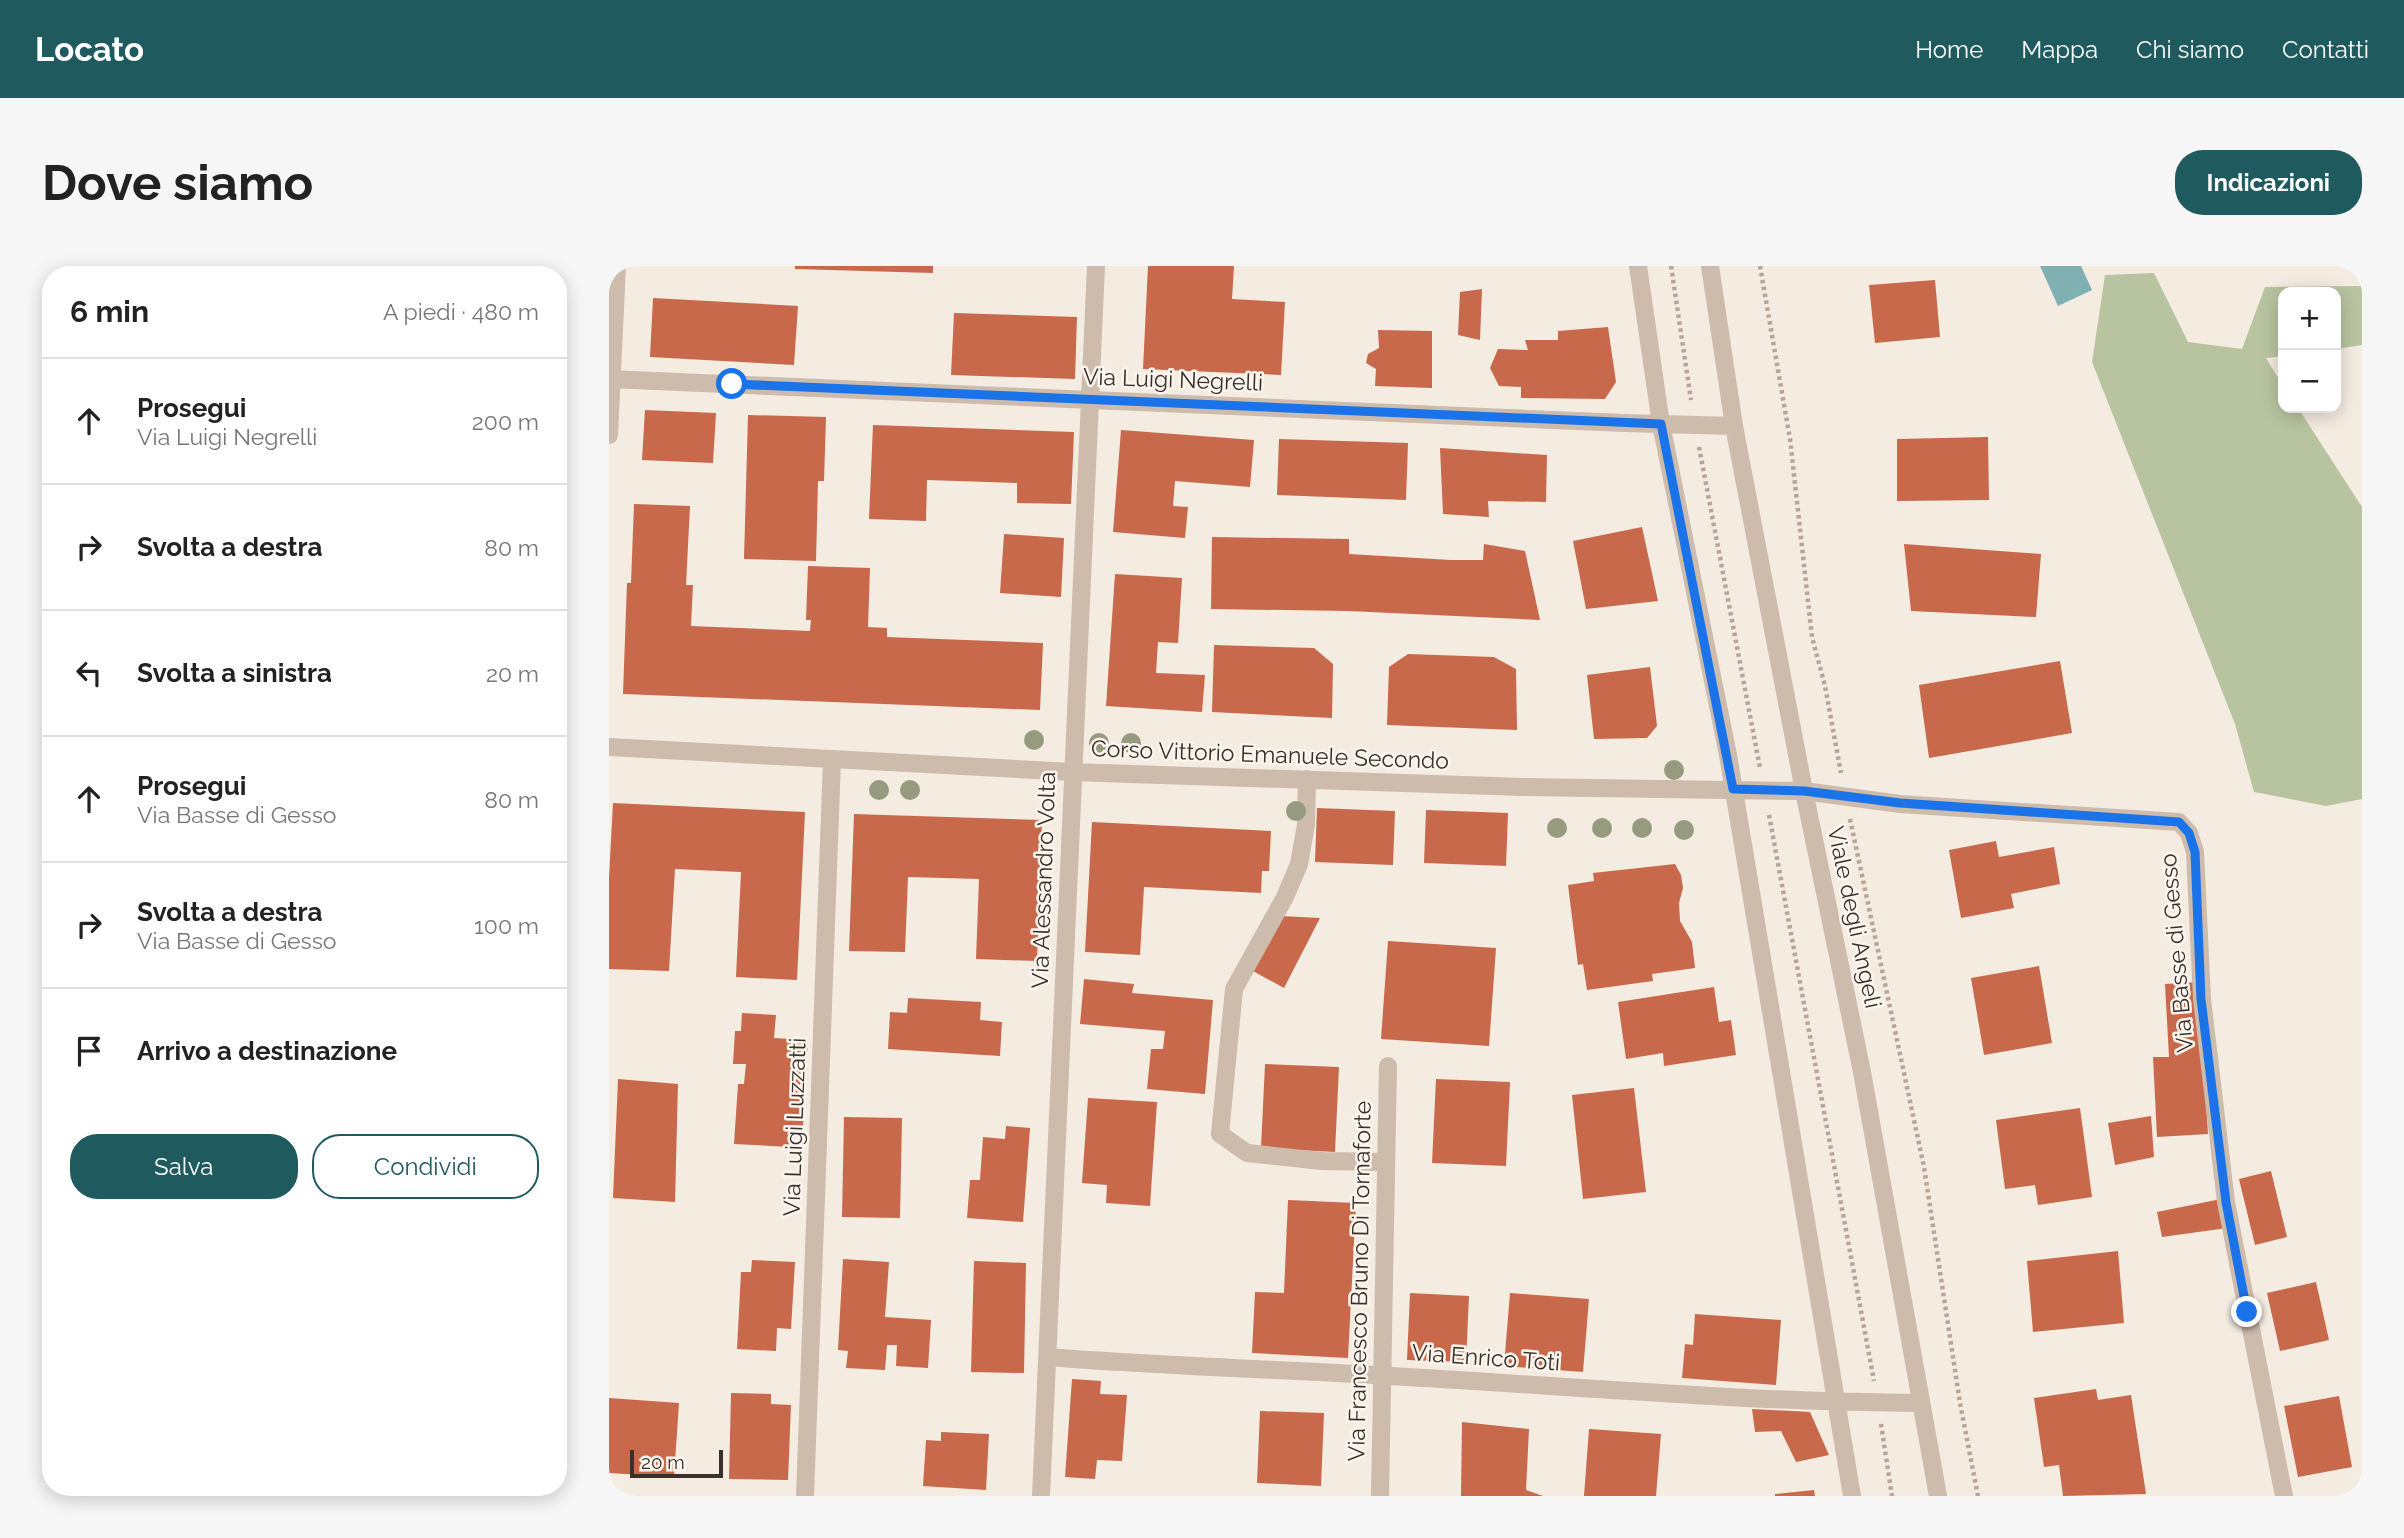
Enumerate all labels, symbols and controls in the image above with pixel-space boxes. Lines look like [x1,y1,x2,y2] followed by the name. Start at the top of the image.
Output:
[35,30,144,69] text: Locato
[1915,35,1983,64] text: Home
[2021,35,2098,64] text: Mappa
[2136,35,2244,64] text: Chi siamo
[2282,35,2369,64] text: Contatti
[2175,150,2362,215] button: Indicazioni
[42,154,313,211] text: Dove siamo
[2278,287,2341,413] map controls
[2278,287,2341,350] button: +
[70,294,149,329] text: 6 min
[383,298,539,325] text: A piedi · 480 m
[2278,350,2341,413] button: −
[1082,362,1264,396] street label: Via Luigi Negrelli
[716,368,747,399] route start
[137,393,246,423] text: Prosegui
[70,402,108,440] icon: ahead
[472,408,539,435] text: 200 m
[137,423,317,450] text: Via Luigi Negrelli
[70,528,108,566] icon: right
[137,532,323,562] text: Svolta a destra
[484,534,539,561] text: 80 m
[70,654,108,692] icon: left
[137,658,332,688] text: Svolta a sinistra
[486,660,539,687] text: 20 m
[1090,734,1450,774] street label: Corso Vittorio Emanuele Secondo
[137,771,246,801] text: Prosegui
[1026,771,1060,989] street label: Via Alessandro Volta
[70,780,108,818] icon: ahead
[484,786,539,813] text: 80 m
[137,801,337,828] text: Via Basse di Gesso
[1823,824,1887,1010] street label: Viale degli Angeli
[2154,852,2198,1054] street label: Via Basse di Gesso
[137,897,323,927] text: Svolta a destra
[70,906,108,944] icon: right
[474,912,539,939] text: 100 m
[137,927,337,954] text: Via Basse di Gesso
[70,1032,108,1070] icon: arrive
[137,1036,397,1066] text: Arrivo a destinazione
[777,1037,811,1217] street label: Via Luigi Luzzatti
[1342,1101,1376,1461] street label: Via Francesco Bruno Di Tornaforte
[70,1134,298,1199] button: Salva
[312,1134,539,1199] button: Condividi
[2231,1296,2262,1327] route end
[1411,1338,1561,1376] street label: Via Enrico Toti
[630,1447,723,1479] scale bar
[641,1451,685,1473] text: 20 m

